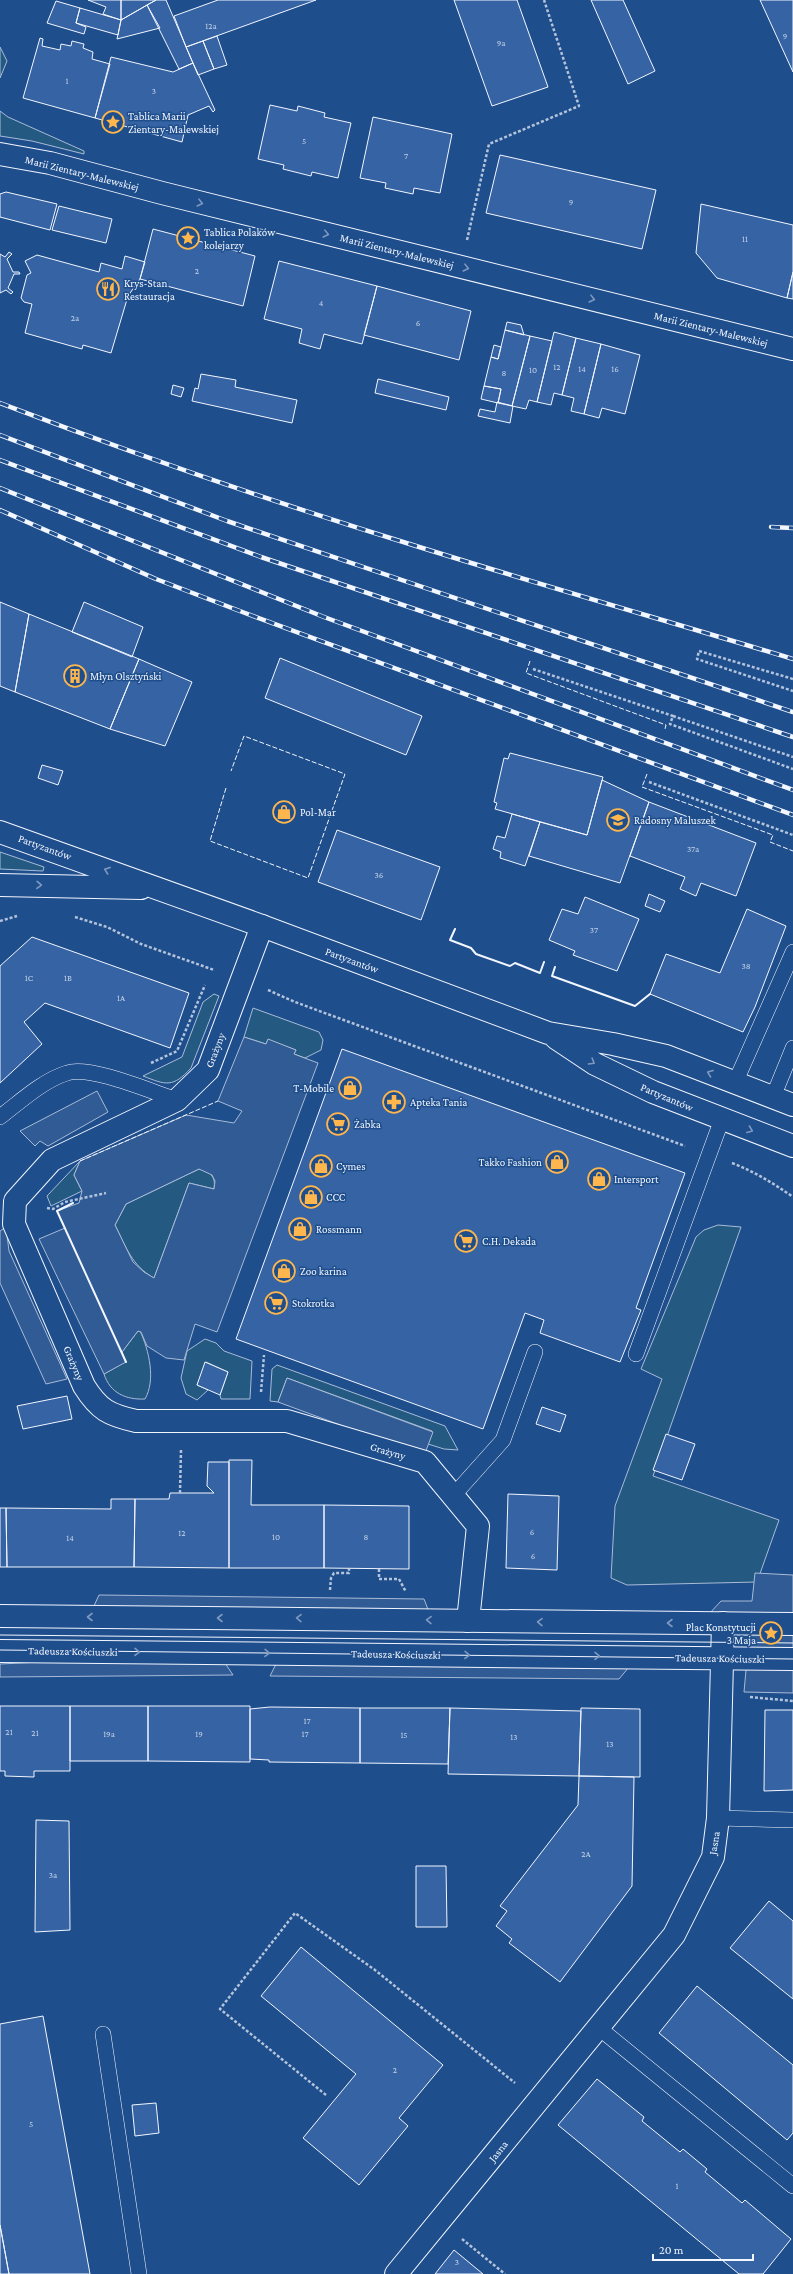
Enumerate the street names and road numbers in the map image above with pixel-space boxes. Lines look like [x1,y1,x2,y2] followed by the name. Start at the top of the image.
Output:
[24,153,140,194] street label: Marii Zientary-Malewskiej
[339,231,455,272] street label: Marii Zientary-Malewskiej
[653,309,769,350] street label: Marii Zientary-Malewskiej
[16,832,74,863] street label: Partyzantów
[323,945,381,976] street label: Partyzantów
[203,1030,228,1070] street label: Grażyny
[639,1081,696,1115] street label: Partyzantów
[60,1344,87,1383] street label: Grażyny
[369,1440,408,1463] street label: Grażyny
[28,1644,118,1658] street label: Tadeusza Kościuszki
[351,1647,441,1661] street label: Tadeusza Kościuszki
[675,1651,765,1665] street label: Tadeusza Kościuszki
[706,1830,723,1857] street label: Jasna
[485,2138,511,2165] street label: Jasna

